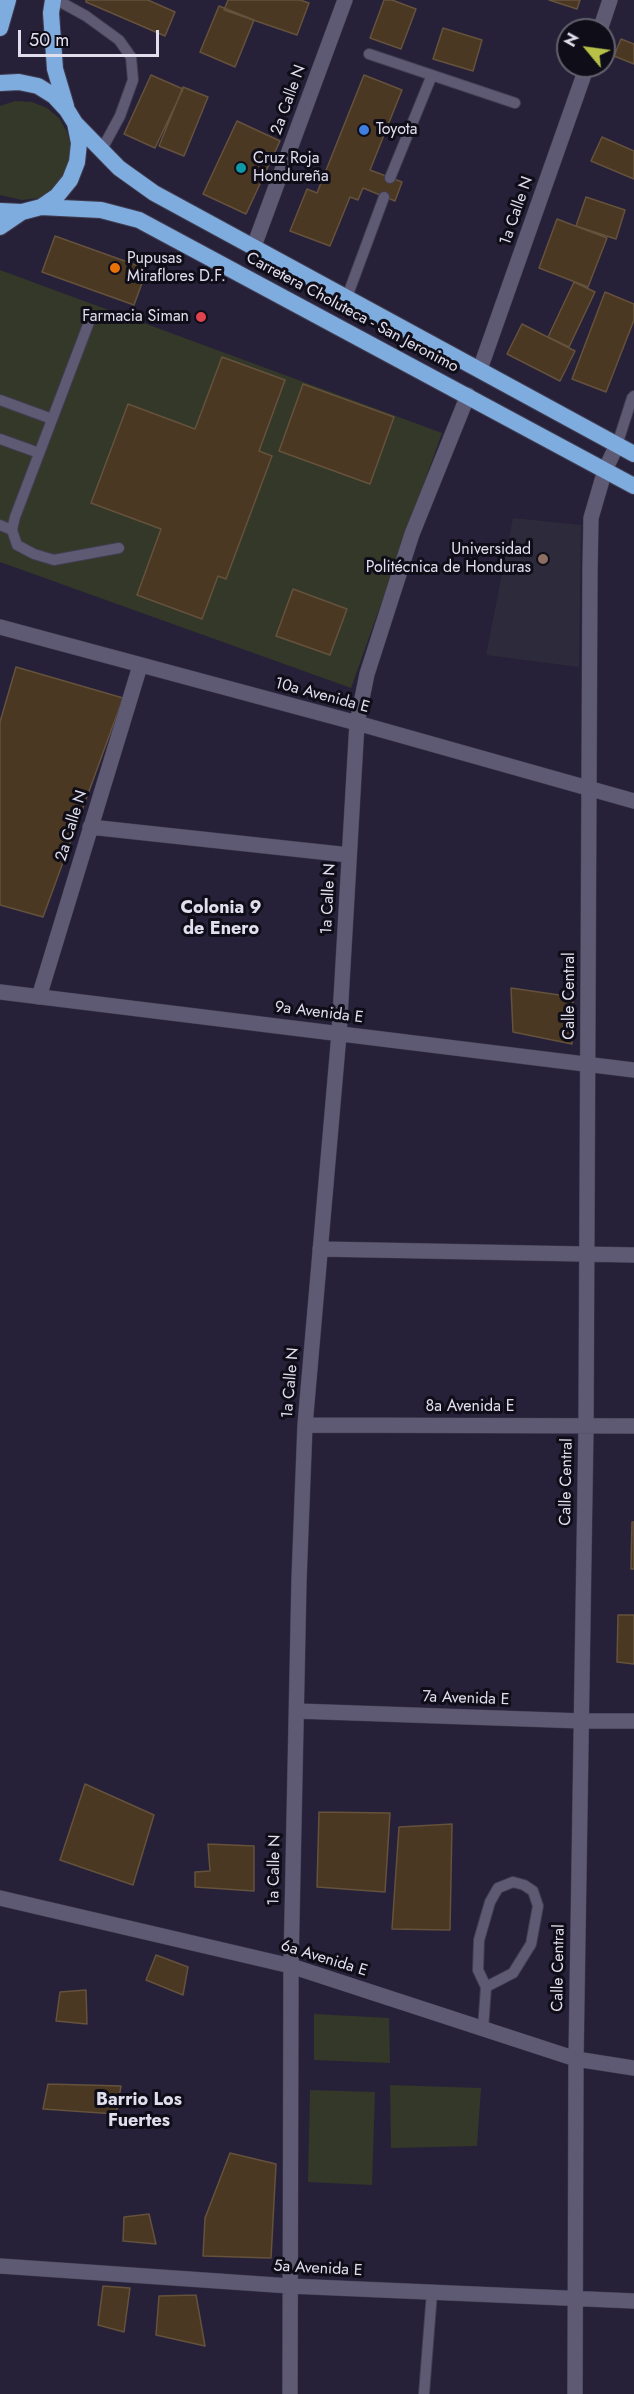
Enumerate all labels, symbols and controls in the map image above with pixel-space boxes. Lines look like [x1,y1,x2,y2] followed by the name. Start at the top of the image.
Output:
[21,18,162,56] scale bar
[556,18,616,78] north arrow
[29,27,69,53] text: 50 m
[558,29,585,51] text: N
[267,62,311,138] street label: 2a Calle N
[376,120,417,140] place label: Toyota
[357,123,371,137] marker: Toyota
[253,149,329,187] place label: Cruz Roja Hondureña
[234,161,248,175] marker: Cruz Roja Hondureña
[496,174,538,248] street label: 1a Calle N
[127,249,226,287] place label: Pupusas Miraflores D.F.
[243,249,461,377] street label: Carretera Choluteca - San Jeronimo
[108,261,122,275] marker: Pupusas Miraflores D.F.
[82,307,189,327] place label: Farmacia Siman
[194,310,208,324] marker: Farmacia Siman
[366,540,531,578] place label: Universidad Politécnica de Honduras
[536,552,550,566] marker: Universidad Politécnica de Honduras
[273,674,371,718] street label: 10a Avenida E
[52,788,92,864] street label: 2a Calle N
[318,863,340,935] street label: 1a Calle N
[180,898,262,940] district label: Colonia 9 de Enero
[560,952,580,1040] street label: Calle Central
[274,998,364,1028] street label: 9a Avenida E
[278,1347,304,1419] street label: 1a Calle N
[425,1397,515,1417] street label: 8a Avenida E
[557,1438,577,1526] street label: Calle Central
[422,1688,510,1710] street label: 7a Avenida E
[265,1834,285,1906] street label: 1a Calle N
[549,1924,569,2012] street label: Calle Central
[278,1937,370,1981] street label: 6a Avenida E
[96,2090,182,2132] district label: Barrio Los Fuertes
[273,2257,363,2281] street label: 5a Avenida E

